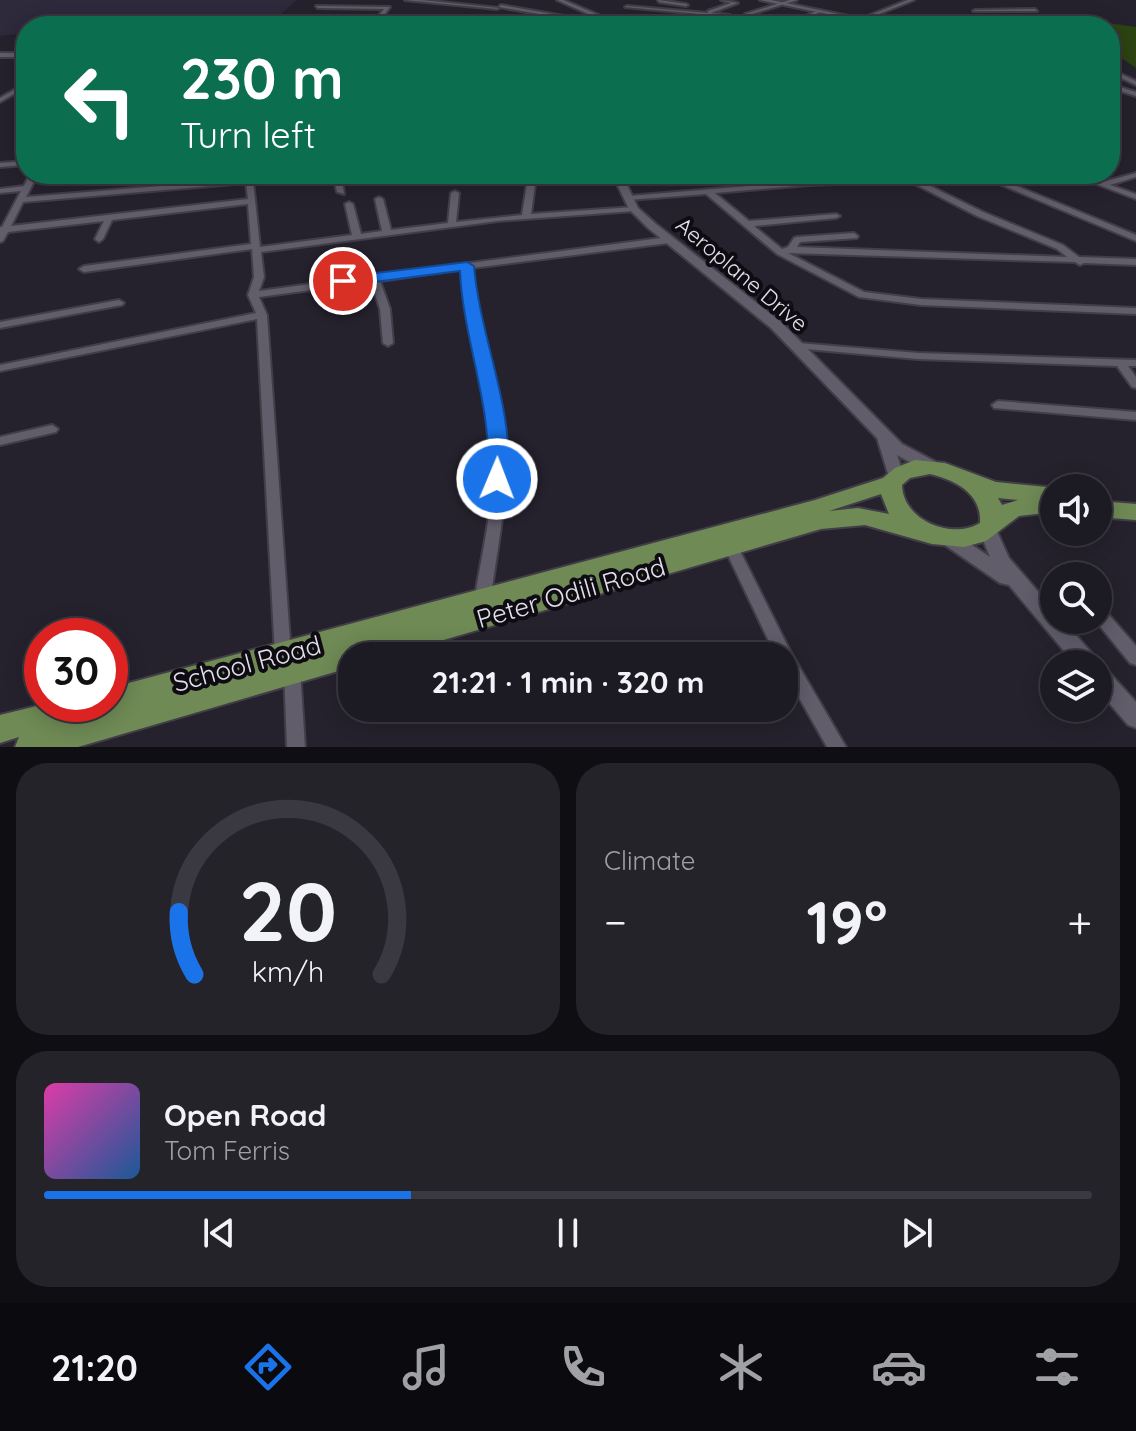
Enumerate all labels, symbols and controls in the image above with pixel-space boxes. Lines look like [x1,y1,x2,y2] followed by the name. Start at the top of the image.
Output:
[180,43,344,113] text: 230 m
[48,48,152,152] icon: left
[180,112,316,157] text: Turn left
[670,211,814,337] street label: Aeroplane Drive
[309,247,377,315] pin
[321,259,365,303] icon: arrive
[455,437,539,521] position arrow
[1040,474,1112,722] map controls
[1040,474,1112,546] button: sound
[473,550,669,635] street label: Peter Odili Road
[1040,562,1112,634] button: search
[24,618,128,722] speed limit sign: 30
[169,628,324,699] street label: School Road
[1040,650,1112,722] button: layers
[432,663,704,701] text: 21:21 · 1 min · 320 m
[604,844,695,877] text: Climate
[239,858,337,962] text: 20
[807,884,888,959] text: 19°
[604,894,627,949] text: −
[1067,894,1092,949] text: +
[252,953,324,989] text: km/h
[164,1096,326,1134] text: Open Road
[164,1134,290,1167] text: Tom Ferris
[197,1211,241,1255] icon: previous
[546,1211,590,1255] icon: pause
[895,1211,939,1255] icon: next
[240,1339,296,1395] icon: directions
[398,1339,454,1395] icon: music
[555,1339,611,1395] icon: phone
[713,1339,769,1395] icon: climate
[871,1339,927,1395] icon: car
[1029,1339,1085,1395] icon: filters
[51,1345,138,1390] text: 21:20

